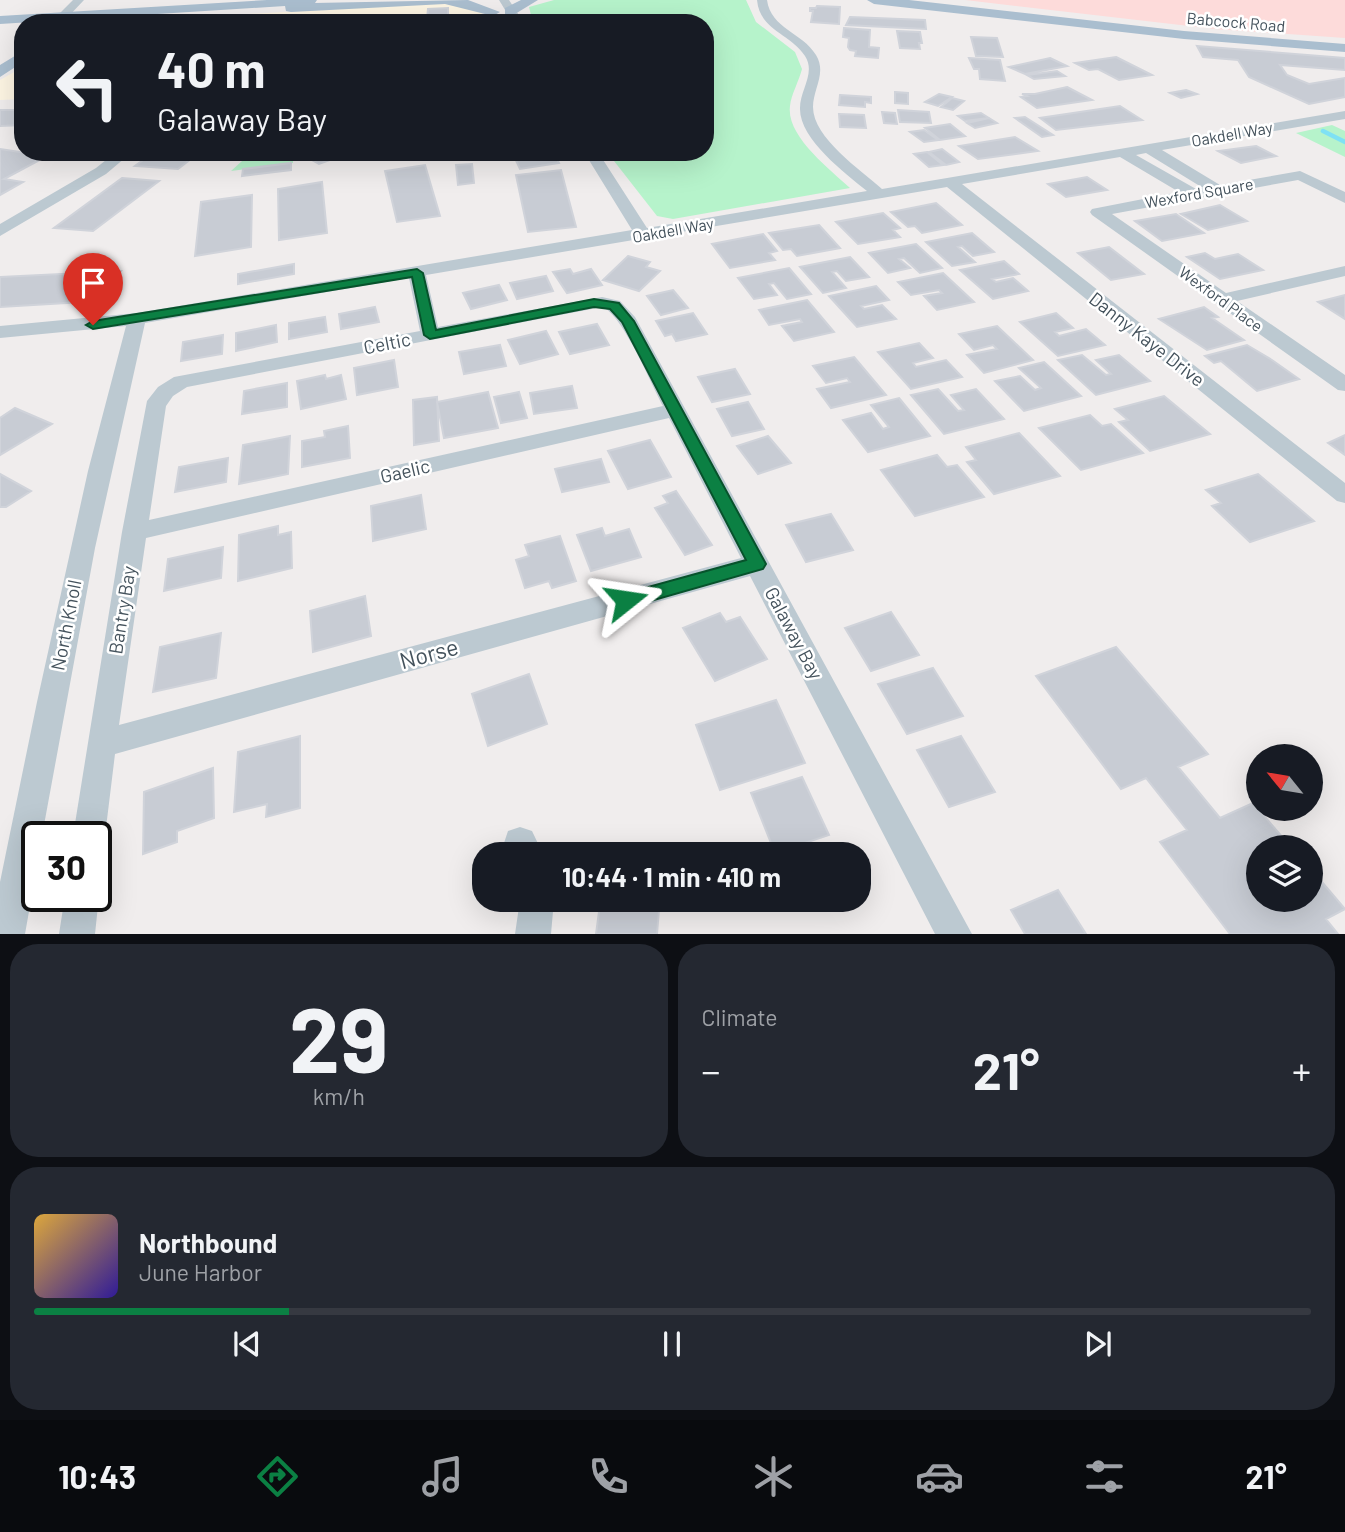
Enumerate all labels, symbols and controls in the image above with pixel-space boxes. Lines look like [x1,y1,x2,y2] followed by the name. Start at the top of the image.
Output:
[1186,8,1286,35] street label: Babcock Road
[157,39,265,98] text: 40 m
[42,42,133,133] icon: left
[157,99,327,137] text: Galaway Bay
[1190,117,1275,150] street label: Oakdell Way
[1143,174,1255,211] street label: Wexford Square
[631,213,716,246] street label: Oakdell Way
[63,253,123,325] pin
[1176,262,1267,335] street label: Wexford Place
[74,264,112,302] icon: arrive
[1085,286,1210,391] street label: Danny Kaye Drive
[361,327,412,358] street label: Celtic
[378,454,432,487] street label: Gaelic
[589,563,663,637] position arrow
[103,564,140,656] street label: Bantry Bay
[45,577,86,672] street label: North Knoll
[761,583,828,683] street label: Galaway Bay
[396,632,461,674] street label: Norse
[1246,744,1323,821] north arrow
[1246,744,1323,912] map controls
[21,821,112,912] speed limit sign: 30
[1246,835,1323,912] button: layers
[562,861,781,892] text: 10:44 · 1 min · 410 m
[289,982,388,1091] text: 29
[702,1003,778,1031] text: Climate
[973,1038,1040,1100] text: 21°
[702,1047,721,1093] text: −
[1292,1047,1311,1093] text: +
[313,1082,365,1110] text: km/h
[139,1227,277,1258] text: Northbound
[139,1258,262,1286] text: June Harbor
[228,1325,266,1363] icon: previous
[653,1325,691,1363] icon: pause
[1079,1325,1117,1363] icon: next
[253,1452,302,1501] icon: directions
[418,1452,467,1501] icon: music
[584,1452,633,1501] icon: phone
[749,1452,798,1501] icon: climate
[915,1452,964,1501] icon: car
[1080,1452,1129,1501] icon: filters
[58,1457,136,1495] text: 10:43
[1246,1457,1287,1495] text: 21°

